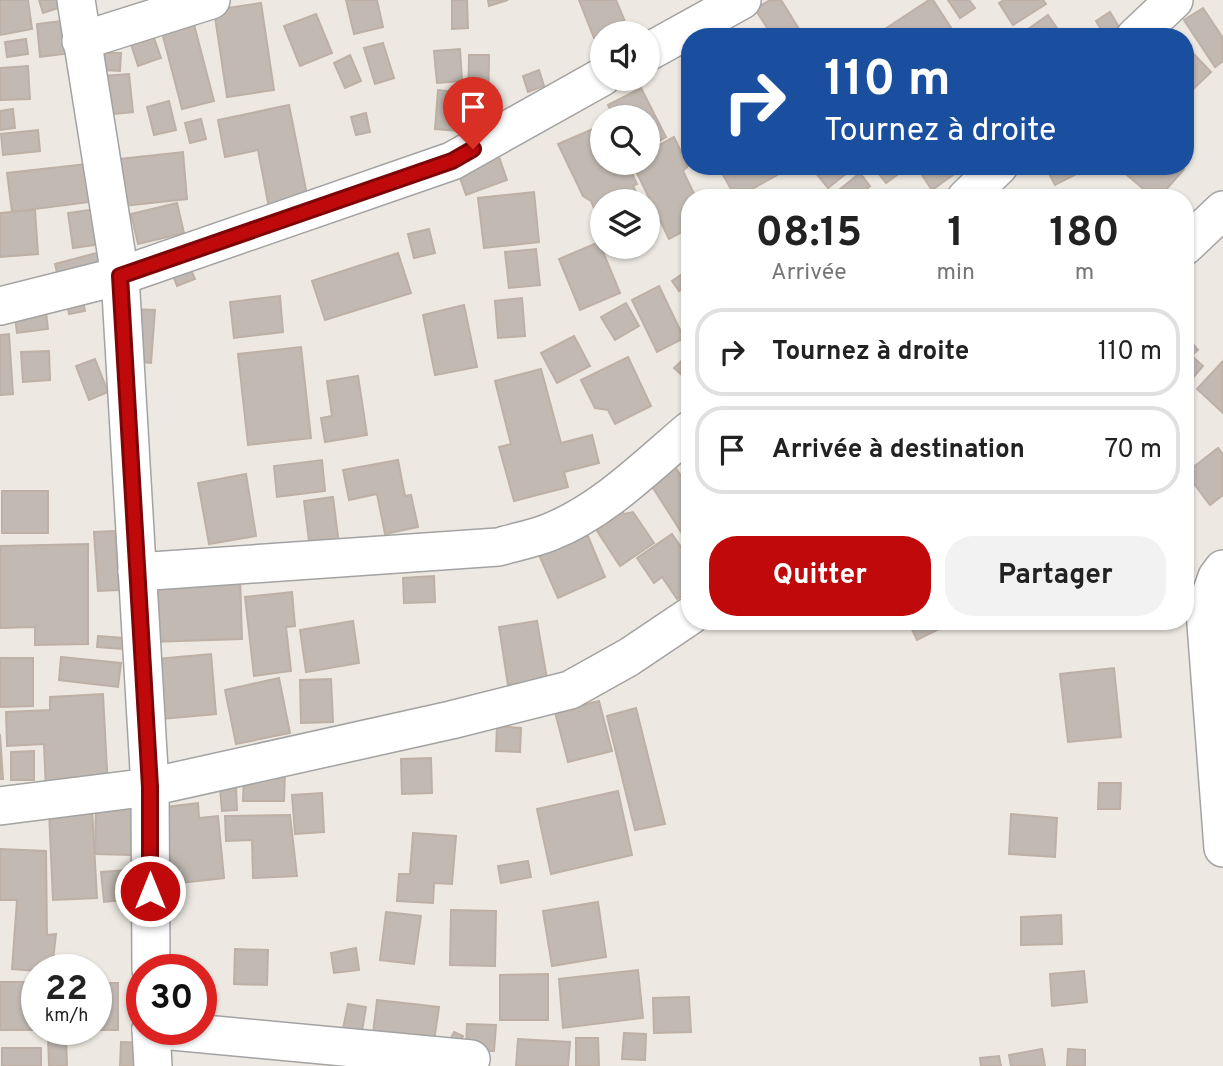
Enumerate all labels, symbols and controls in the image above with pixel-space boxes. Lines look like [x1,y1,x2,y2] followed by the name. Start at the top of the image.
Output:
[590,21,660,259] map controls
[590,21,660,91] button: sound
[824,51,951,113] text: 110 m
[709,56,800,147] icon: right
[443,77,503,149] pin
[454,88,492,126] icon: arrive
[590,105,660,175] button: search
[824,112,1056,152] text: Tournez à droite
[590,189,660,259] button: layers
[755,208,862,261] text: 08:15
[947,208,964,261] text: 1
[1049,208,1120,261] text: 180
[771,259,847,288] text: Arrivée
[937,259,975,288] text: min
[1075,259,1094,288] text: m
[713,333,751,371] icon: right
[772,336,969,369] text: Tournez à droite
[1098,336,1162,369] text: 110 m
[713,431,751,469] icon: arrive
[772,434,1025,467] text: Arrivée à destination
[1104,434,1162,467] text: 70 m
[709,536,931,616] button: Quitter
[945,536,1166,616] button: Partager
[113,854,187,928] position arrow
[126,954,217,1045] speed limit sign: 30
[45,968,88,1012] text: 22
[45,1005,88,1028] text: km/h

